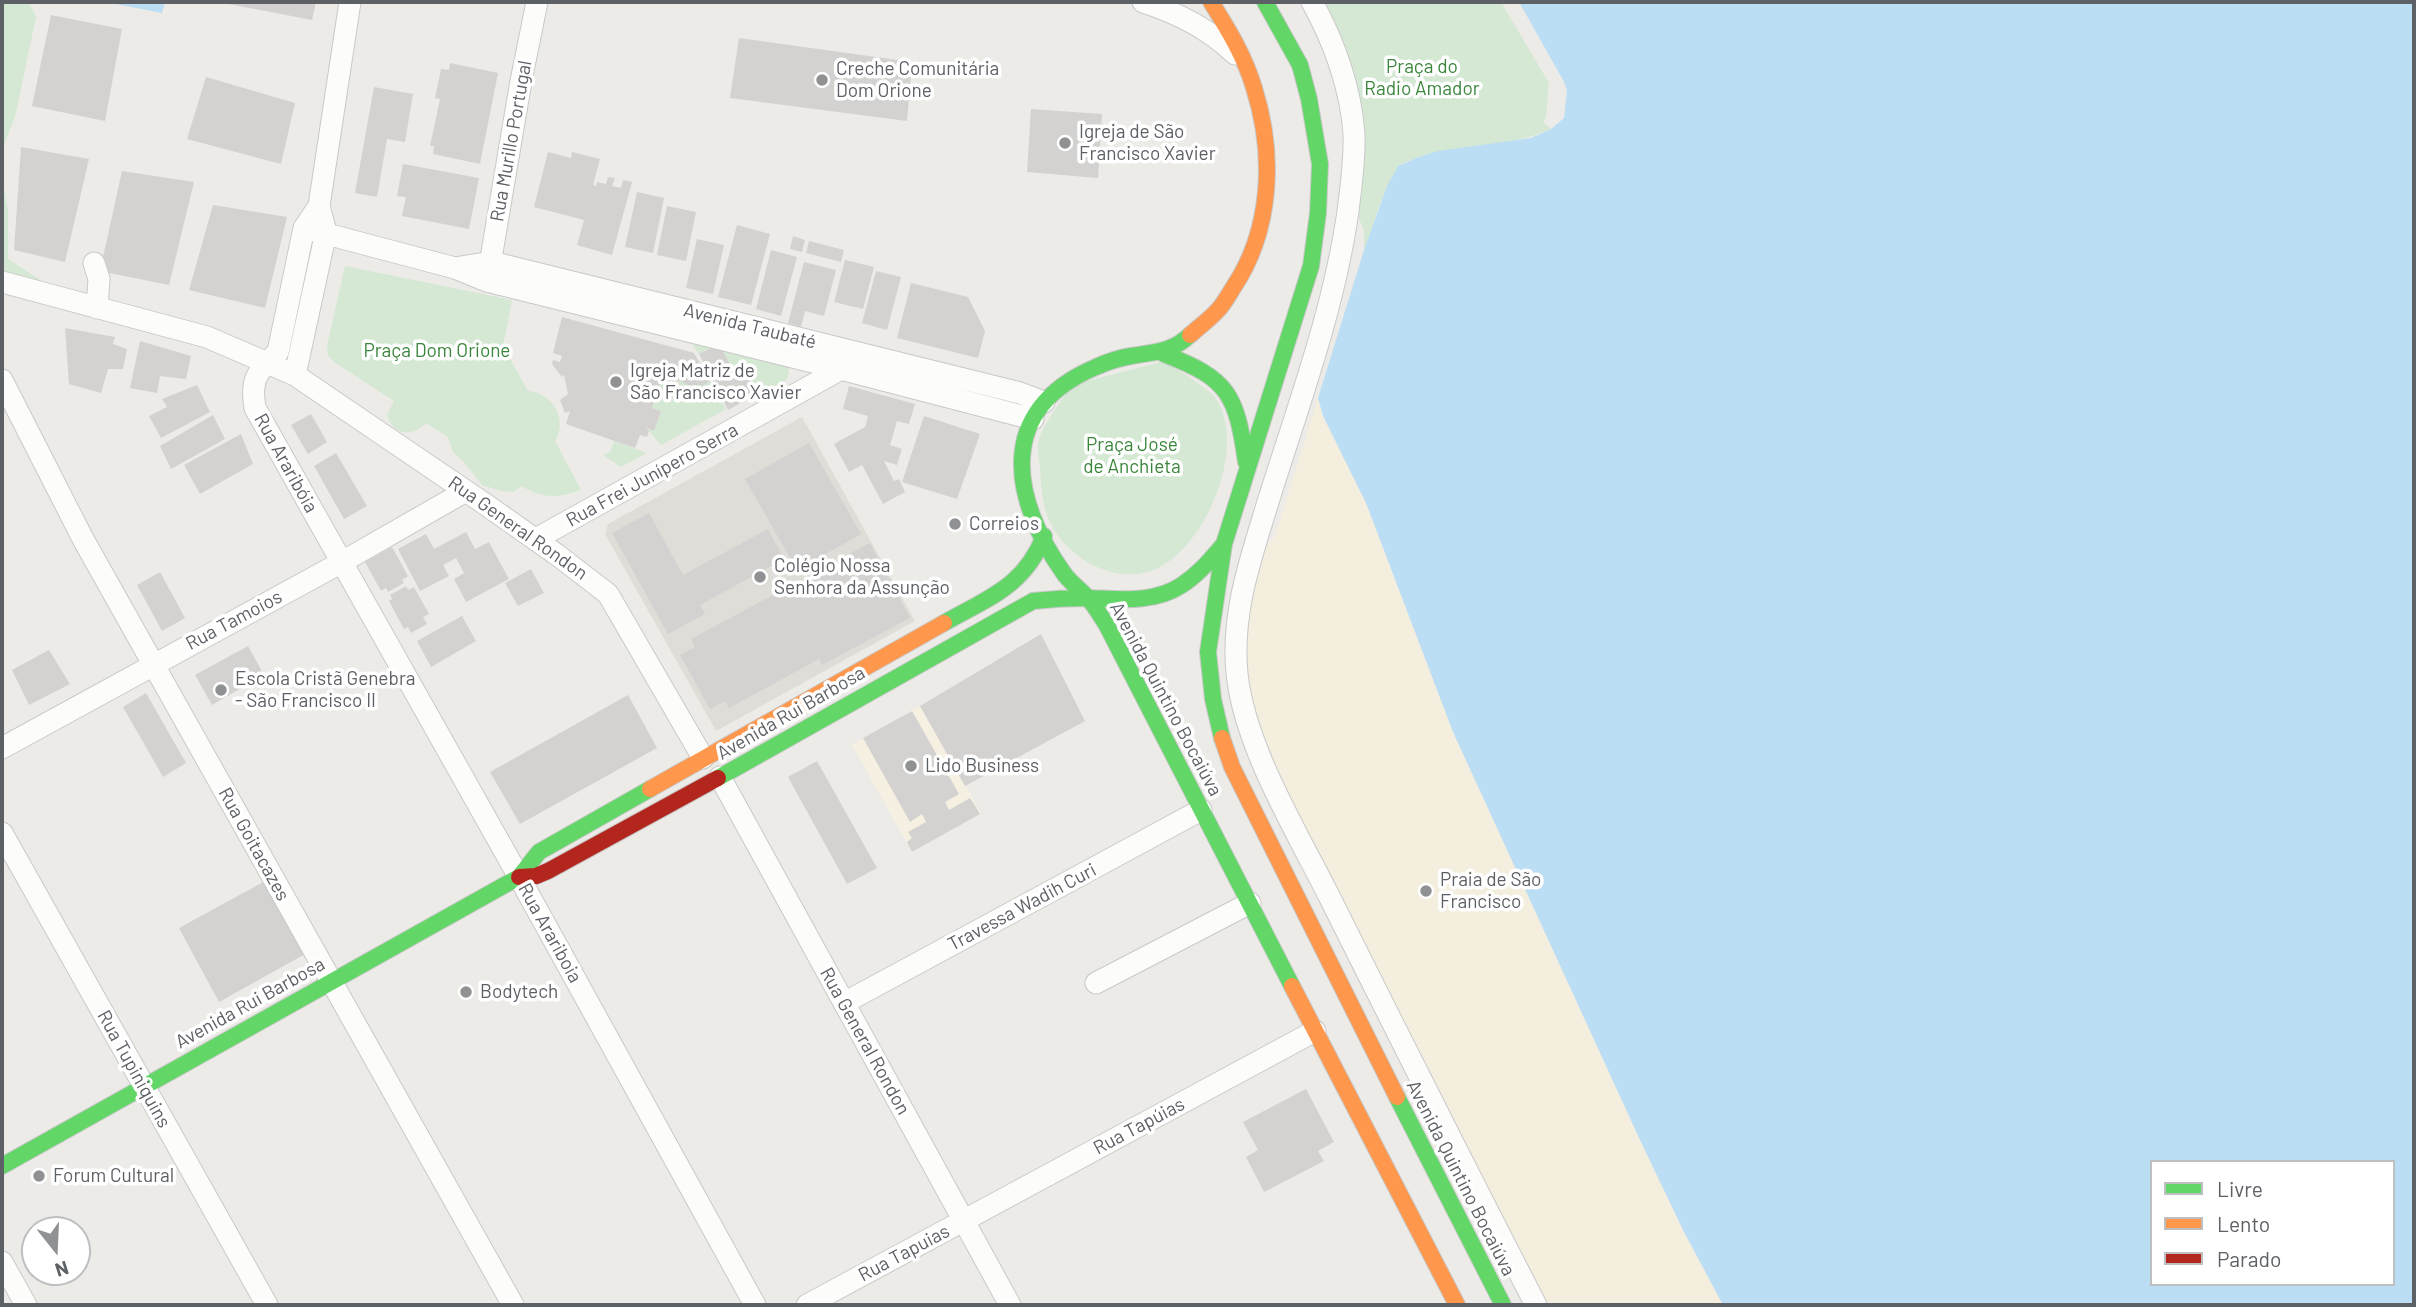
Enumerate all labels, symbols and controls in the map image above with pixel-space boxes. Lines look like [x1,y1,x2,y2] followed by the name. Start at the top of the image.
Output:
[1364,56,1480,100] park label: Praça do Radio Amador
[486,58,536,224] street label: Rua Murillo Portugal
[836,58,999,102] place label: Creche Comunitária Dom Orione
[814,72,830,88] marker: Creche Comunitária Dom Orione
[1079,121,1216,165] place label: Igreja de São Francisco Xavier
[1057,135,1073,151] marker: Igreja de São Francisco Xavier
[681,298,819,354] street label: Avenida Taubaté
[363,340,511,362] park label: Praça Dom Orione
[630,360,801,404] place label: Igreja Matriz de São Francisco Xavier
[608,374,624,390] marker: Igreja Matriz de São Francisco Xavier
[249,409,323,517] street label: Rua Araribóia
[562,418,742,532] street label: Rua Frei Junípero Serra
[1083,434,1181,478] park label: Praça José de Anchieta
[444,471,592,585] street label: Rua General Rondon
[969,513,1039,535] place label: Correios
[947,516,963,532] marker: Correios
[774,555,950,599] place label: Colégio Nossa Senhora da Assunção
[752,569,768,585] marker: Colégio Nossa Senhora da Assunção
[182,585,286,655] street label: Rua Tamoios
[1105,598,1227,800] street label: Avenida Quintino Bocaiúva
[713,661,869,765] street label: Avenida Rui Barbosa
[235,668,415,712] place label: Escola Cristã Genebra - São Francisco II
[213,682,229,698] marker: Escola Cristã Genebra - São Francisco II
[925,755,1039,777] place label: Lido Business
[903,758,919,774] marker: Lido Business
[214,783,294,905] street label: Rua Goitacazes
[944,858,1100,956] street label: Travessa Wadih Curi
[1440,869,1541,913] place label: Praia de São Francisco
[513,879,587,987] street label: Rua Arariboia
[1418,883,1434,899] marker: Praia de São Francisco
[171,953,329,1053] street label: Avenida Rui Barbosa
[815,963,915,1119] street label: Rua General Rondon
[480,981,558,1003] place label: Bodytech
[458,984,474,1000] marker: Bodytech
[92,1006,176,1132] street label: Rua Tupiniquins
[1402,1076,1520,1280] street label: Avenida Quintino Bocaiúva
[1090,1092,1188,1160] street label: Rua Tapúias
[2150,1160,2395,1286] legend
[53,1165,174,1187] place label: Forum Cultural
[31,1168,47,1184] marker: Forum Cultural
[2217,1176,2263,1201] text: Livre
[2217,1211,2270,1236] text: Lento
[21,1216,91,1286] north arrow
[855,1219,953,1287] street label: Rua Tapuias
[2217,1246,2281,1271] text: Parado
[52,1257,72,1282] text: N

